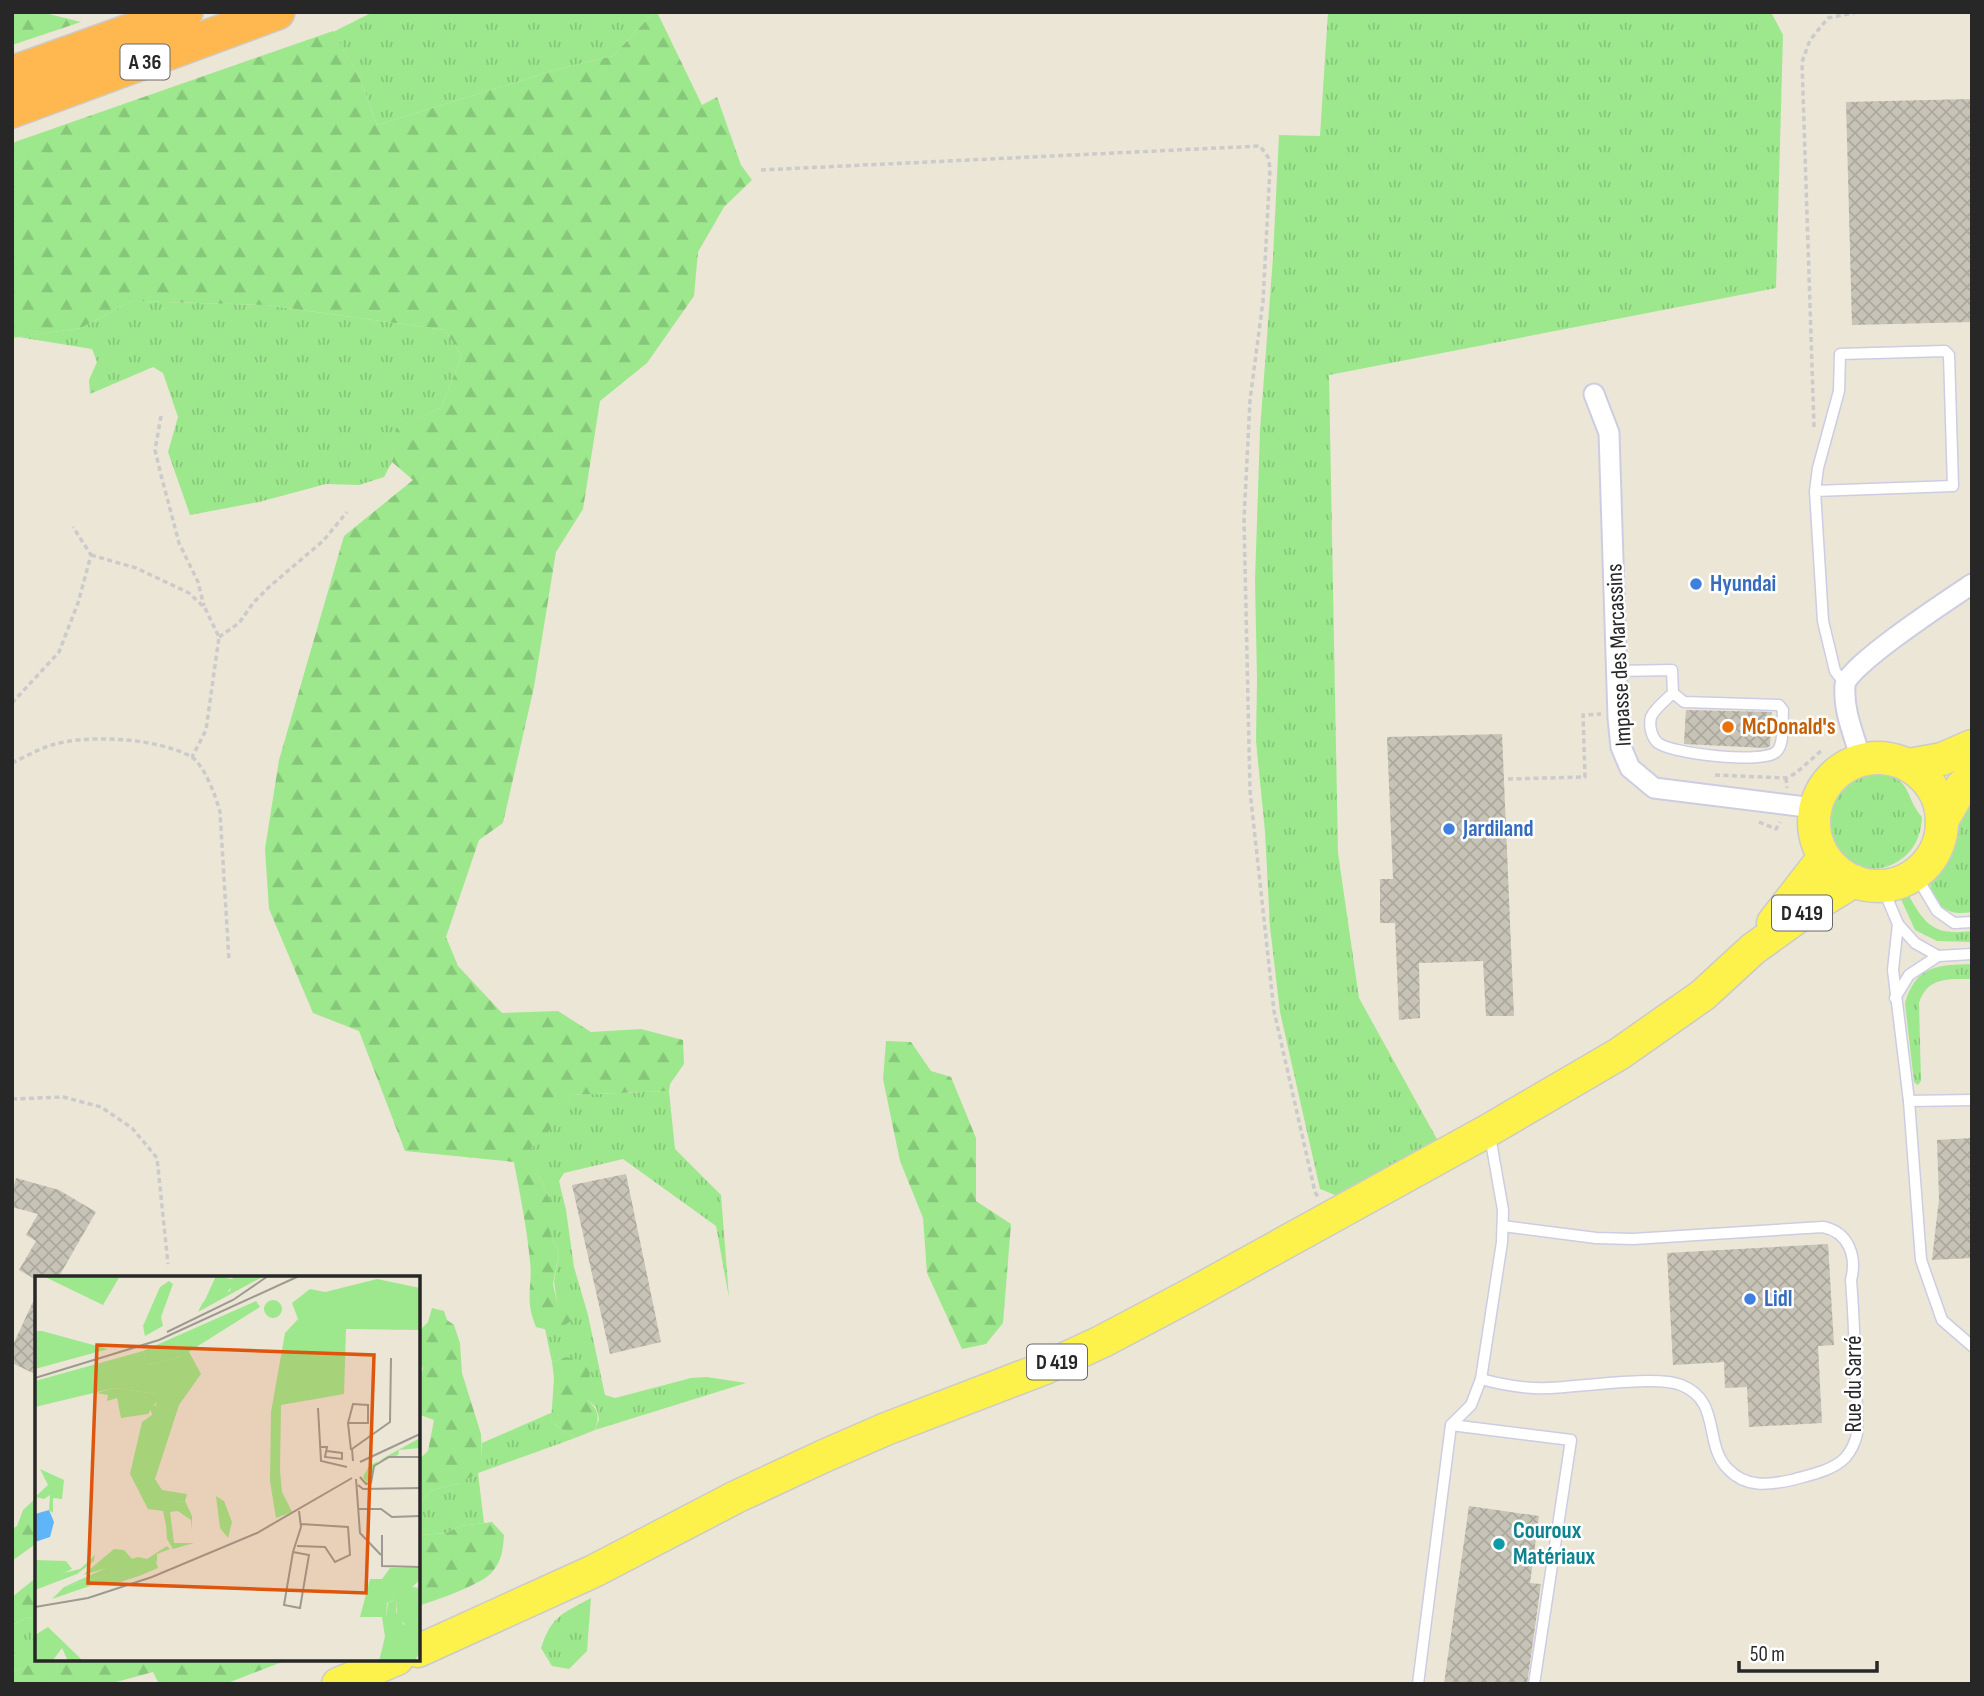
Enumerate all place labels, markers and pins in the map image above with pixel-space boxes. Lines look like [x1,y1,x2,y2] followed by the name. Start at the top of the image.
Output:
[1710,570,1776,598] place label: Hyundai
[1688,576,1704,592] marker: Hyundai
[1742,713,1836,741] place label: McDonald's
[1720,719,1736,735] marker: McDonald's
[1462,815,1533,843] place label: Jardiland
[1441,821,1457,837] marker: Jardiland
[1764,1285,1792,1313] place label: Lidl
[1742,1291,1758,1307] marker: Lidl
[1513,1517,1595,1571] place label: Couroux Matériaux
[1491,1536,1507,1552] marker: Couroux Matériaux

